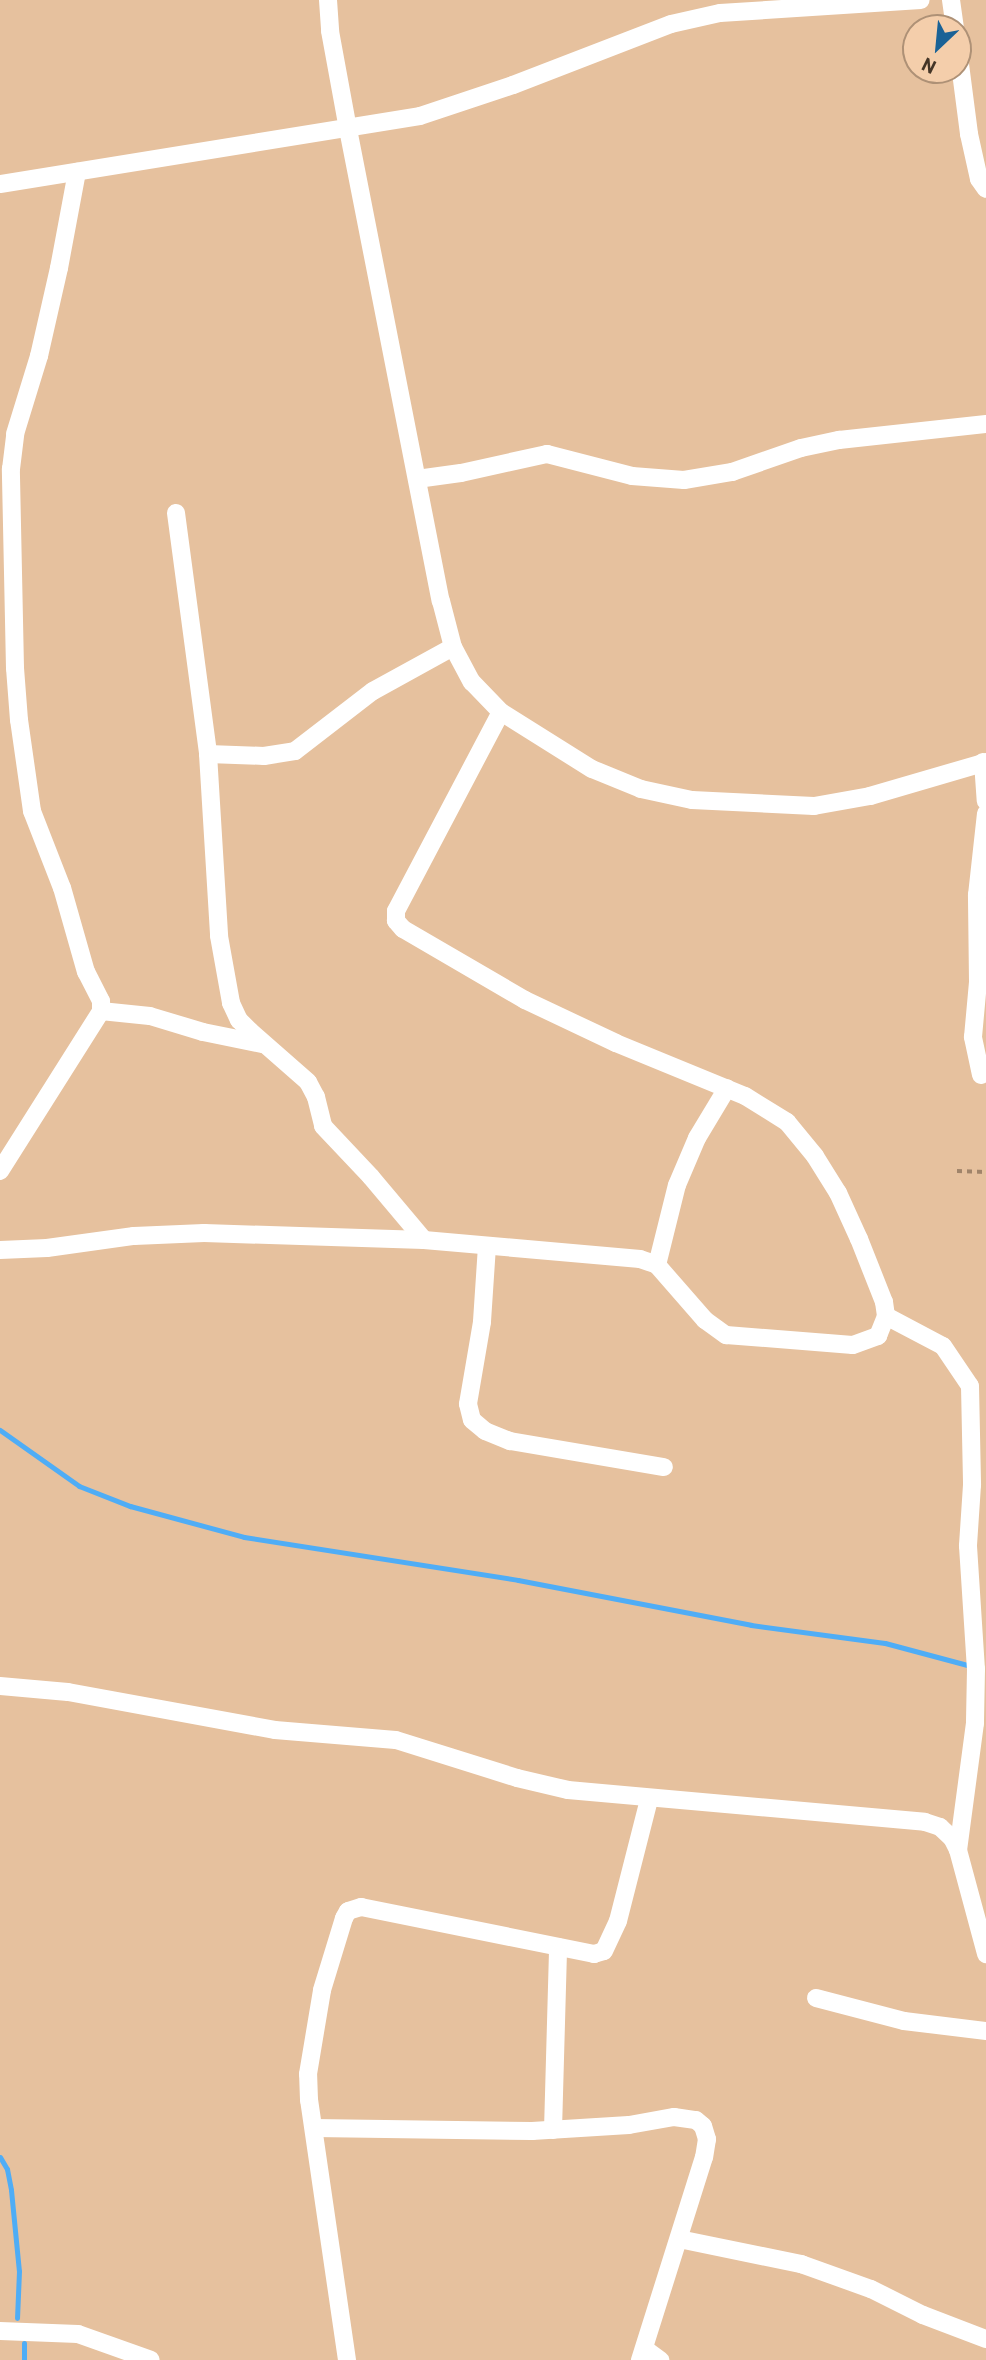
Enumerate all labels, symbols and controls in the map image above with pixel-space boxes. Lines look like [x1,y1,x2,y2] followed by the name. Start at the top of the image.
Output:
[902,14,972,84] north arrow
[918,53,939,80] text: N

